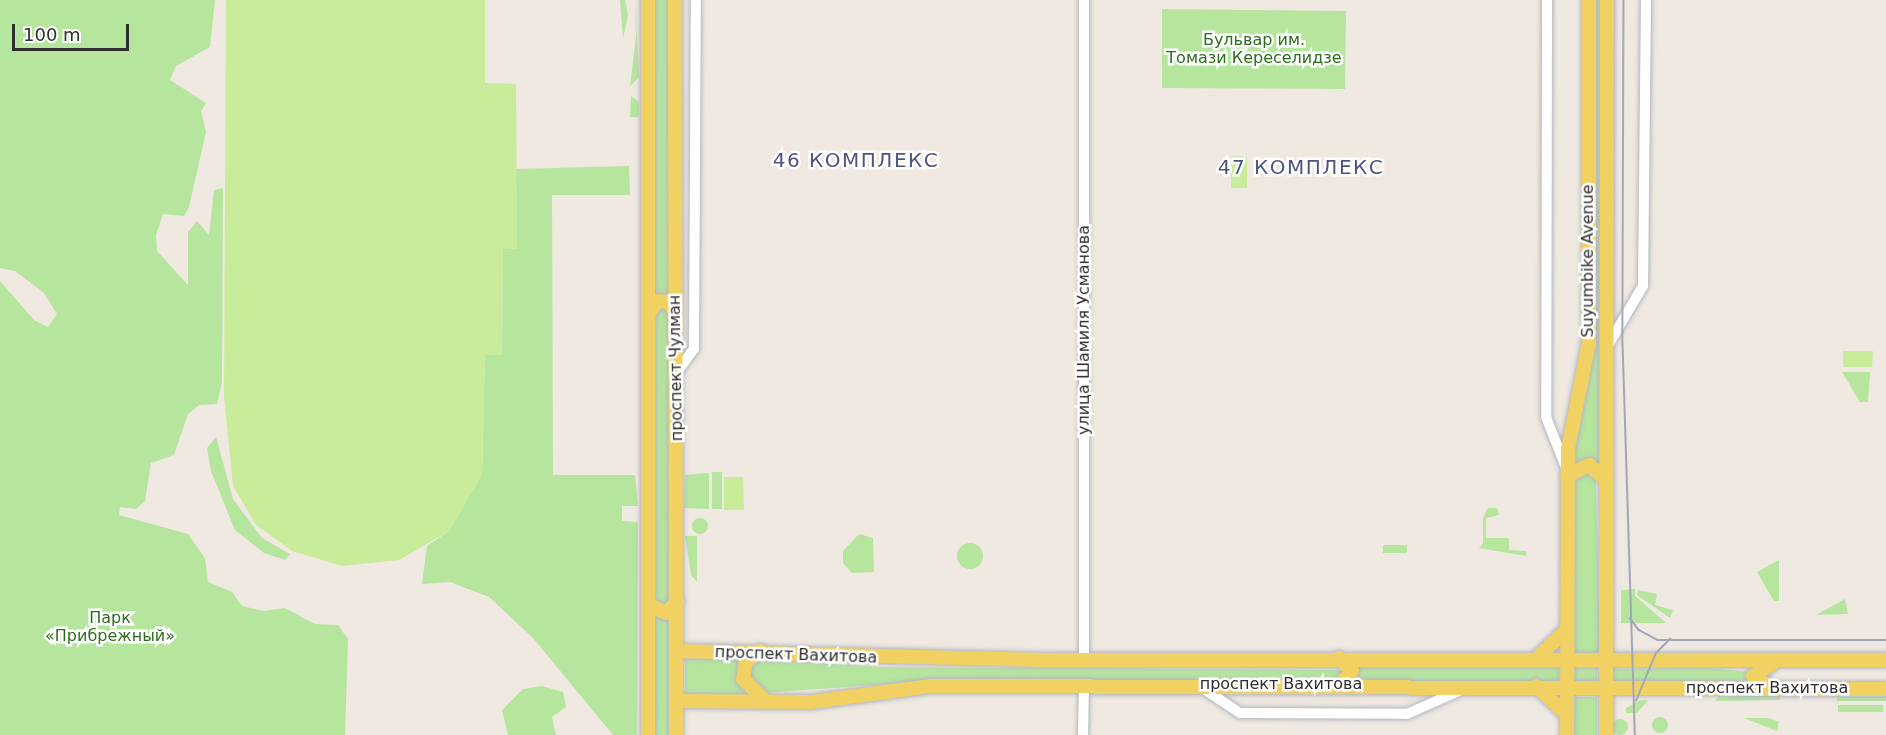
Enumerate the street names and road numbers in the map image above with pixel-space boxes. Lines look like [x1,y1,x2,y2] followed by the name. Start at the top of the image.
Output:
[1578,184,1598,338] street label: Suyumbike Avenue
[1074,225,1094,435] street label: улица Шамиля Усманова
[665,295,687,441] street label: проспект Чулман
[714,643,878,667] street label: проспект Вахитова
[1200,674,1362,694] street label: проспект Вахитова
[1686,678,1848,698] street label: проспект Вахитова

